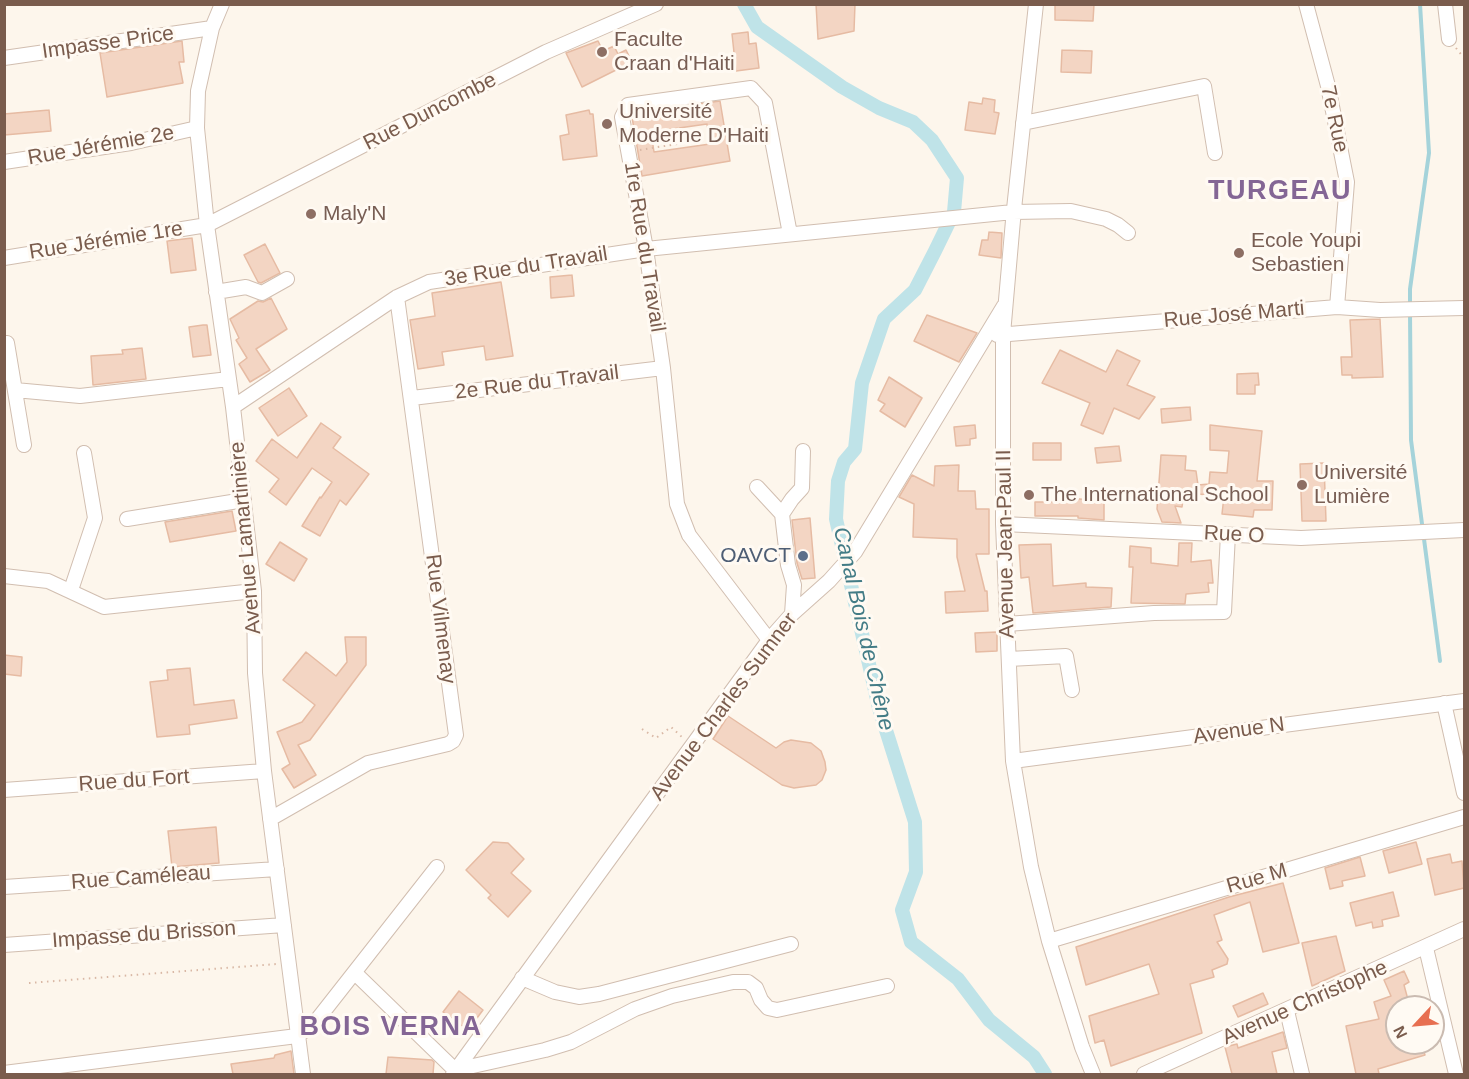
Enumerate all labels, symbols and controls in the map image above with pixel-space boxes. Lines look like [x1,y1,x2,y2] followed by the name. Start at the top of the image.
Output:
[40,21,176,65] street label: Impasse Price
[614,27,735,77] place label: Faculte Craan d'Haiti
[595,45,609,59] marker: Faculte Craan d'Haiti
[359,68,501,156] street label: Rue Duncombe
[1315,83,1353,155] street label: 7e Rue
[619,99,769,149] place label: Université Moderne D'Haiti
[600,117,614,131] marker: Université Moderne D'Haiti
[26,121,176,171] street label: Rue Jérémie 2e
[618,160,670,334] street label: 1re Rue du Travail
[1208,176,1352,208] district label: TURGEAU
[323,201,387,227] place label: Maly'N
[304,207,318,221] marker: Maly'N
[27,216,185,266] street label: Rue Jérémie 1re
[1251,228,1361,278] place label: Ecole Youpi Sebastien
[443,242,609,292] street label: 3e Rue du Travail
[1232,246,1246,260] marker: Ecole Youpi Sebastien
[1163,296,1305,334] street label: Rue José Marti
[454,360,620,406] street label: 2e Rue du Travail
[225,441,267,635] street label: Avenue Lamartinière
[992,449,1020,639] street label: Avenue Jean-Paul II
[1314,460,1407,510] place label: Université Lumière
[1295,478,1309,492] marker: Université Lumière
[1041,482,1269,508] place label: The International School
[1022,488,1036,502] marker: The International School
[1203,521,1265,549] street label: Rue O
[827,525,899,733] water label: Canal Bois de Chêne
[720,543,791,569] place label: OAVCT
[796,549,810,563] marker: OAVCT
[420,553,460,685] street label: Rue Vilmenay
[645,608,803,806] street label: Avenue Charles Sumner
[1192,712,1286,750] street label: Avenue N
[78,765,190,797] street label: Rue du Fort
[1224,858,1290,900] street label: Rue M
[70,861,212,895] street label: Rue Caméleau
[51,916,237,954] street label: Impasse du Brisson
[1218,955,1392,1051] street label: Avenue Christophe
[1385,995,1445,1055] north arrow
[299,1012,483,1044] district label: BOIS VERNA
[1390,1023,1410,1041] text: N

